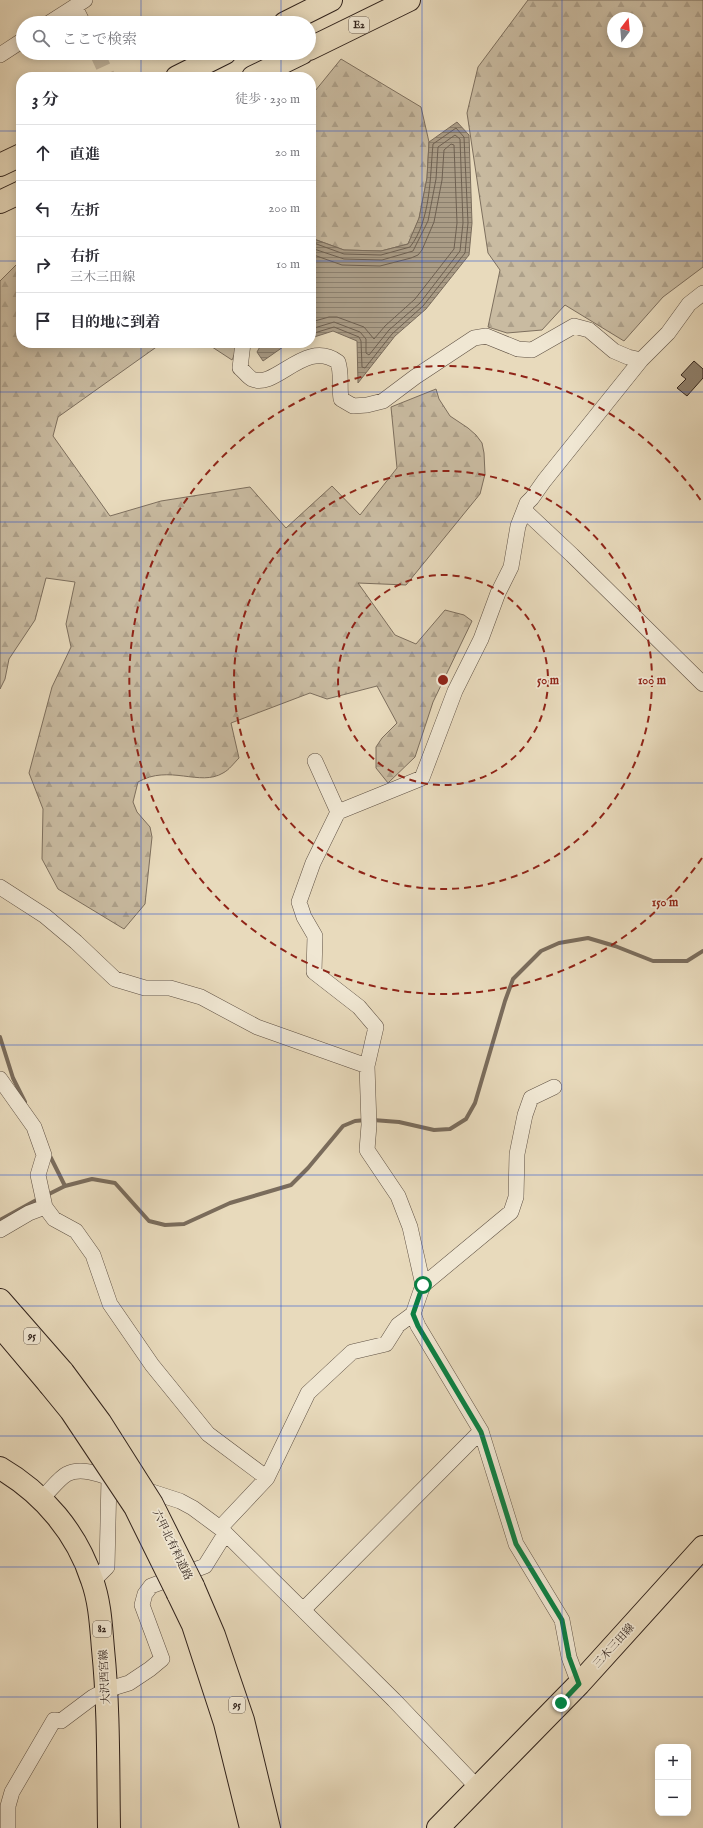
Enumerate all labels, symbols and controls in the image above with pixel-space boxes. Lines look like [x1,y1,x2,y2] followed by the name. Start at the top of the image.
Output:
[607,12,643,48] north arrow
[16,16,316,60] search box
[349,17,369,33] road number: E2
[30,27,52,49] icon: search
[62,30,137,49] text: ここで検索
[32,90,59,111] text: 3 分
[235,91,300,108] text: 徒歩 · 230 m
[32,142,54,164] icon: ahead
[275,144,300,161] text: 20 m
[70,145,100,164] text: 直進
[32,198,54,220] icon: left
[268,200,300,217] text: 200 m
[70,201,100,220] text: 左折
[70,247,100,266] text: 右折
[32,254,54,276] icon: right
[276,256,300,273] text: 10 m
[70,269,135,286] text: 三木三田線
[32,310,54,332] icon: arrive
[70,313,160,332] text: 目的地に到着
[436,673,450,687] centre of rings
[537,673,560,688] text: 50 m
[638,673,667,688] text: 100 m
[652,895,679,910] text: 150 m
[414,1276,432,1294] route start
[24,1328,40,1344] road number: 95
[149,1507,195,1583] street label: 六甲北有料道路
[93,1621,111,1637] road number: 82
[590,1621,638,1671] street label: 三木三田線
[97,1649,113,1705] street label: 大沢西宮線
[552,1694,570,1712] route end
[229,1697,245,1713] road number: 95
[655,1744,691,1816] map controls
[655,1744,691,1780] button: +
[655,1780,691,1816] button: −

